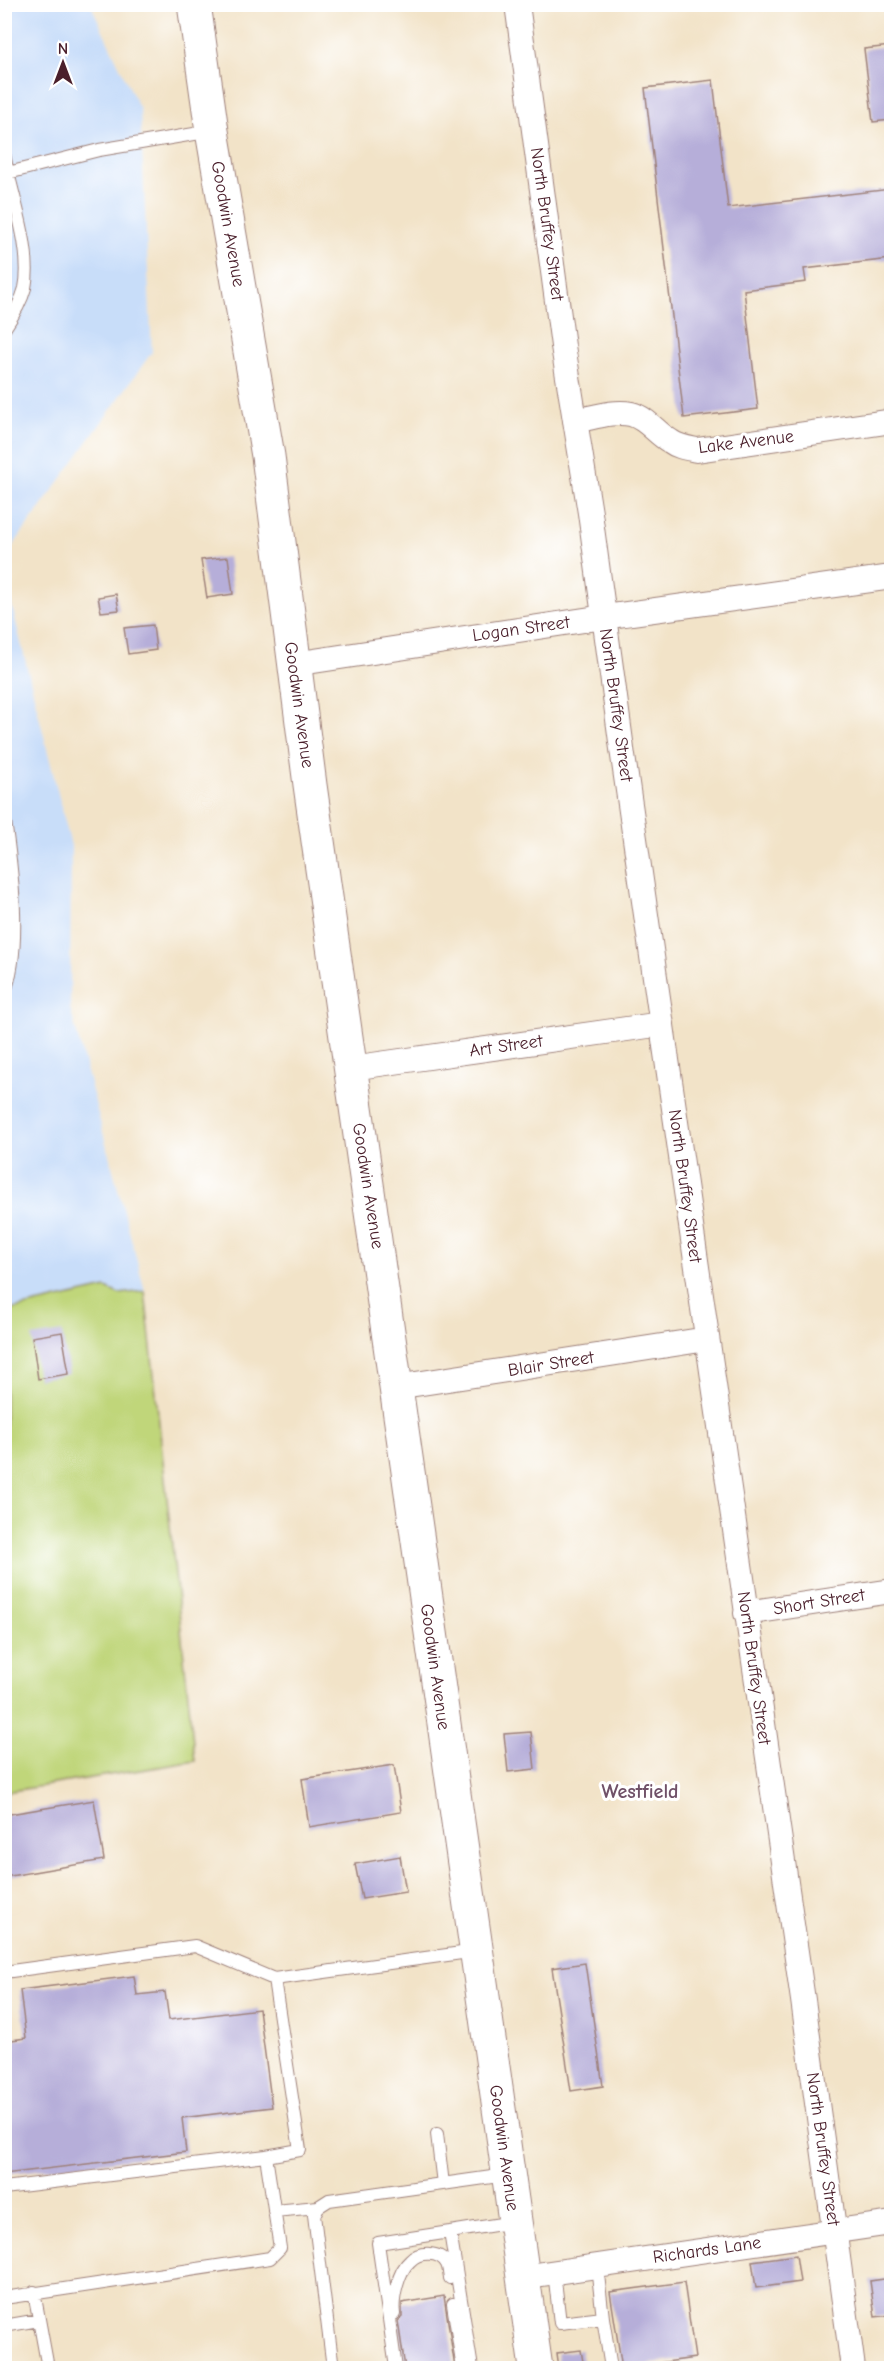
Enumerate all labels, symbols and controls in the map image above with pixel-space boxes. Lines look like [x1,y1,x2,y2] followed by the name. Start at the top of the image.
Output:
[33,33,93,93] north arrow
[58,40,68,58] text: N
[526,146,568,303] street label: North Bruffey Street
[207,160,249,288] street label: Goodwin Avenue
[697,426,795,458] street label: Lake Avenue
[471,612,572,646] street label: Logan Street
[595,627,637,784] street label: North Bruffey Street
[280,641,318,769] street label: Goodwin Avenue
[468,1030,545,1062] street label: Art Street
[664,1108,706,1265] street label: North Bruffey Street
[348,1122,388,1250] street label: Goodwin Avenue
[507,1347,596,1381] street label: Blair Street
[772,1584,867,1620] street label: Short Street
[733,1590,775,1747] street label: North Bruffey Street
[416,1603,454,1731] street label: Goodwin Avenue
[601,1780,679,1803] district label: Westfield
[802,2071,844,2228] street label: North Bruffey Street
[485,2084,523,2212] street label: Goodwin Avenue
[652,2232,762,2268] street label: Richards Lane

